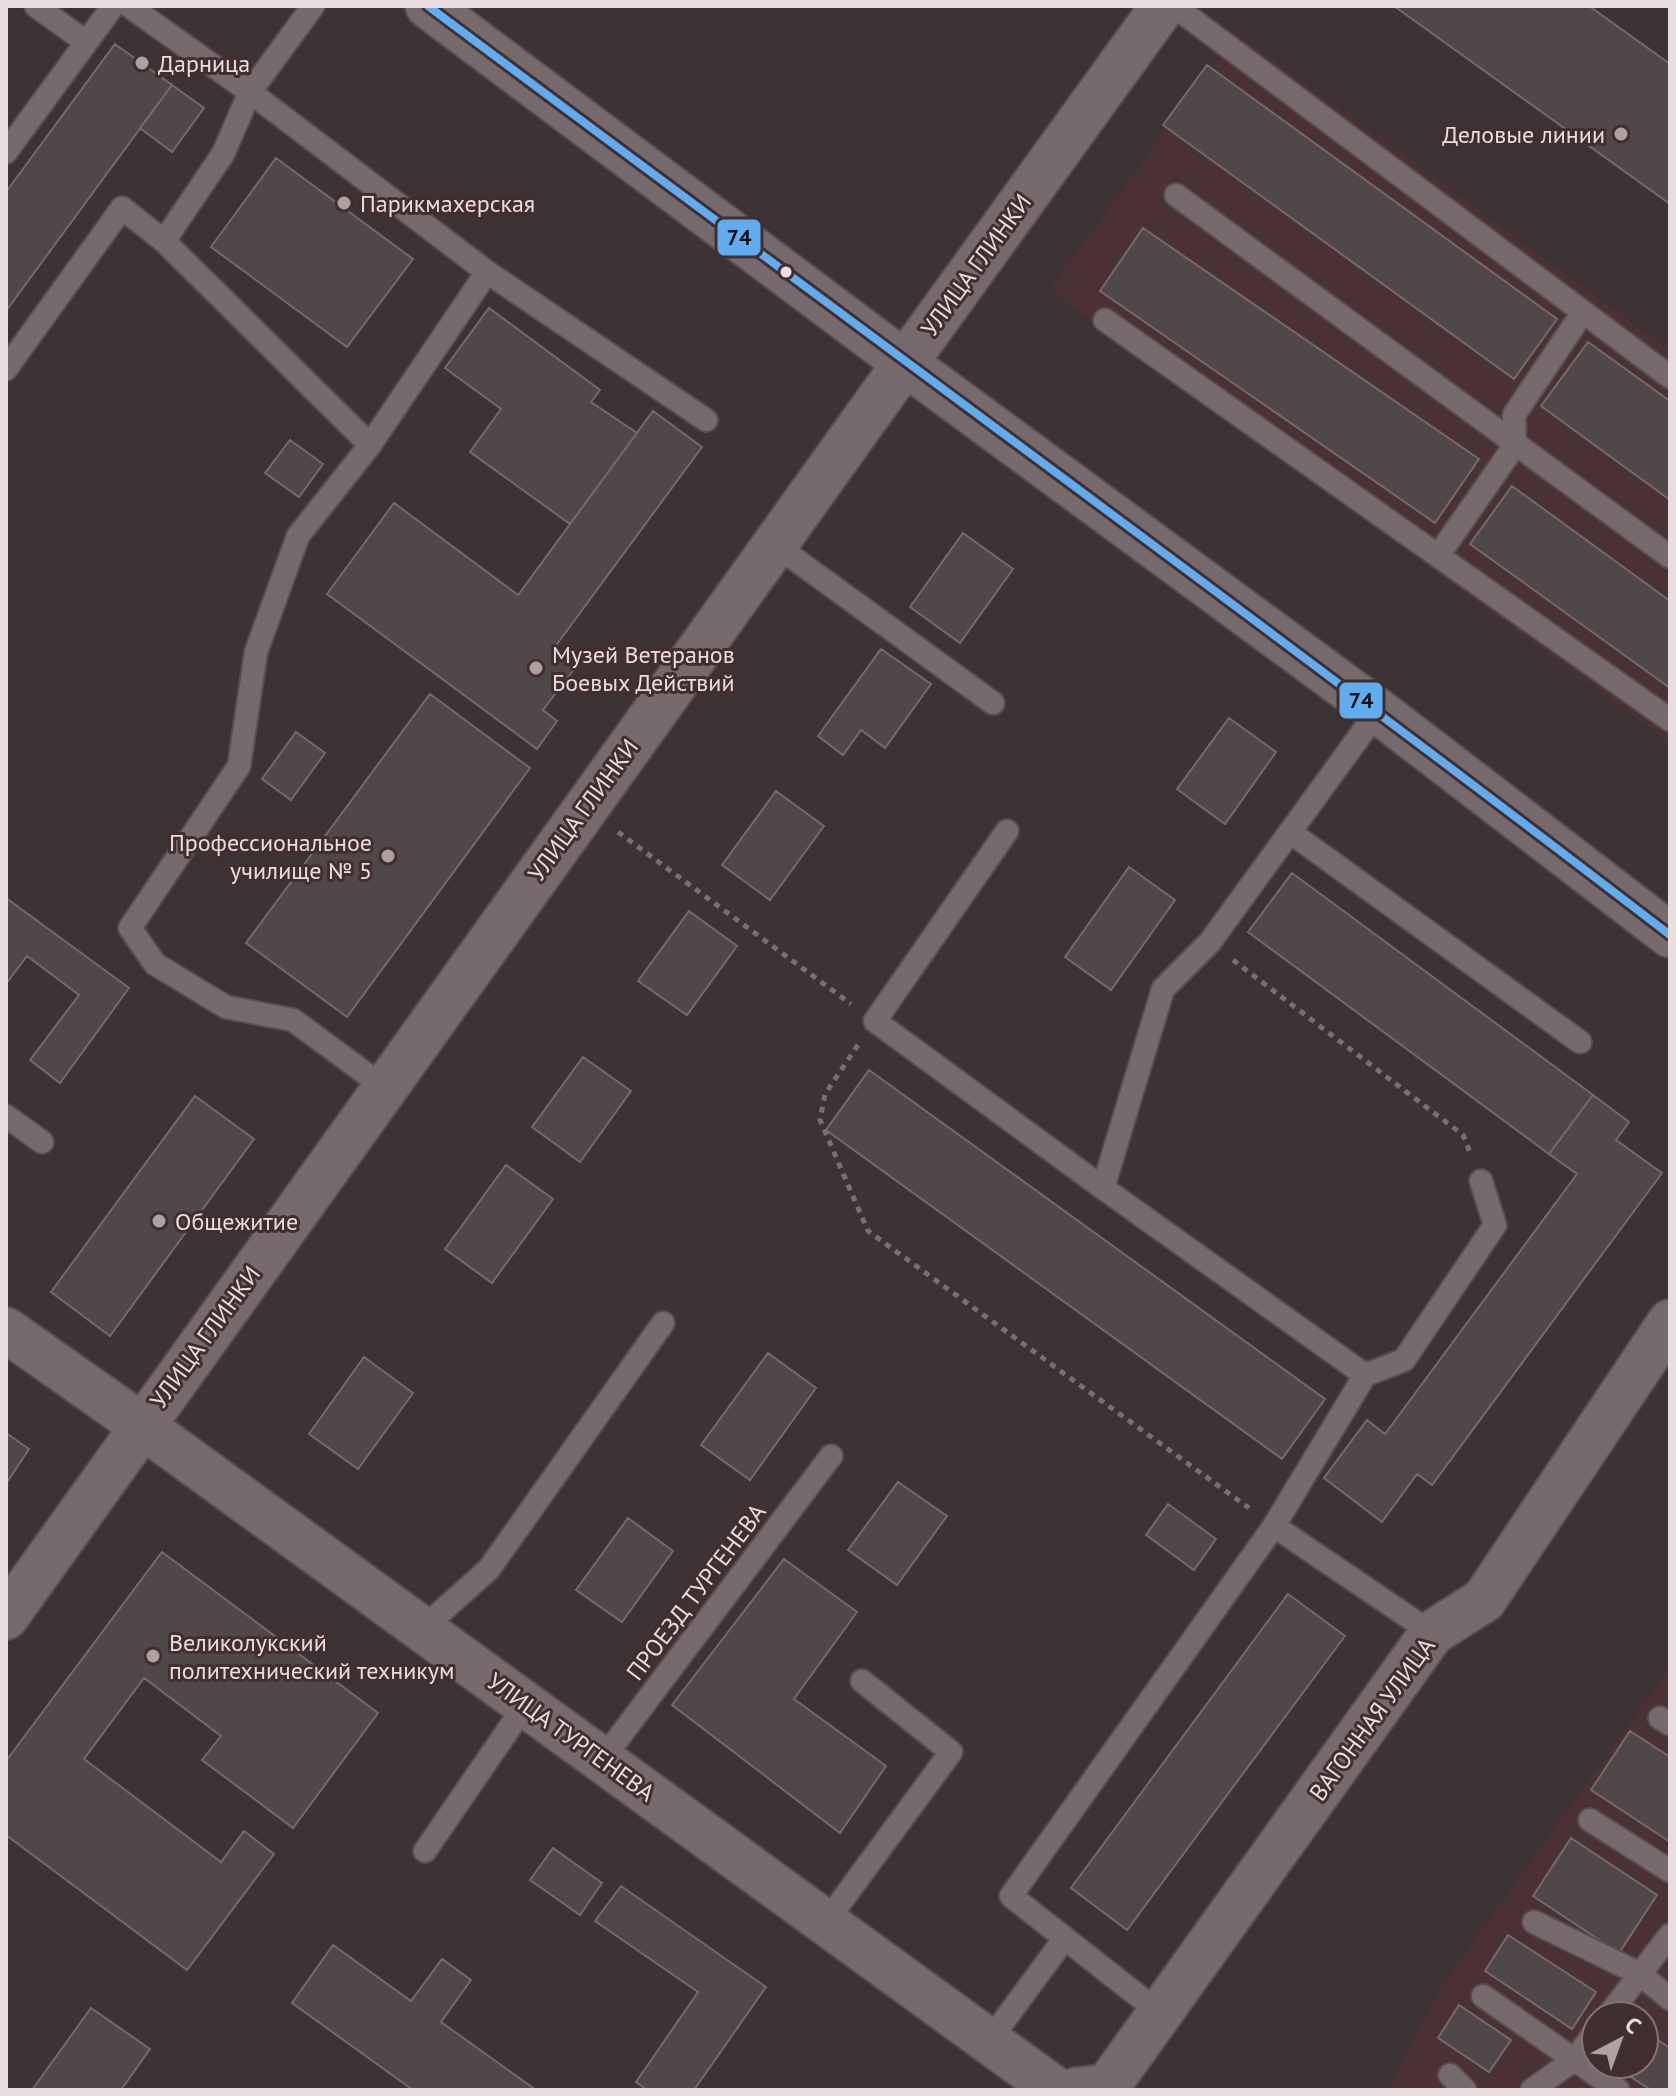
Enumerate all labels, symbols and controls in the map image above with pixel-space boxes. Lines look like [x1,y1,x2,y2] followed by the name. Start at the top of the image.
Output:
[158,48,250,79] place label: Дарница
[133,54,151,72] marker: Дарница
[1442,119,1605,150] place label: Деловые линии
[1612,125,1630,143] marker: Деловые линии
[360,188,535,219] place label: Парикмахерская
[914,188,1038,342] street label: УЛИЦА ГЛИНКИ
[335,194,353,212] marker: Парикмахерская
[716,218,762,257] line badge: 74
[727,223,752,251] text: 74
[778,264,794,280] unlabelled marker
[552,639,735,698] place label: Музей Ветеранов Боевых Действий
[527,659,545,677] marker: Музей Ветеранов Боевых Действий
[1338,681,1384,720] line badge: 74
[1349,686,1374,714] text: 74
[521,733,645,887] street label: УЛИЦА ГЛИНКИ
[169,827,372,886] place label: Профессиональное училище № 5
[379,847,397,865] marker: Профессиональное училище № 5
[175,1206,298,1237] place label: Общежитие
[150,1212,168,1230] marker: Общежитие
[143,1260,267,1414] street label: УЛИЦА ГЛИНКИ
[619,1497,773,1687] street label: ПРОЕЗД ТУРГЕНЕВА
[169,1627,454,1686] place label: Великолукский политехнический техникум
[1302,1631,1442,1807] street label: ВАГОННАЯ УЛИЦА
[144,1647,162,1665] marker: Великолукский политехнический техникум
[481,1666,661,1808] street label: УЛИЦА ТУРГЕНЕВА
[1580,2000,1660,2080] north arrow
[1619,2010,1647,2040] text: С

